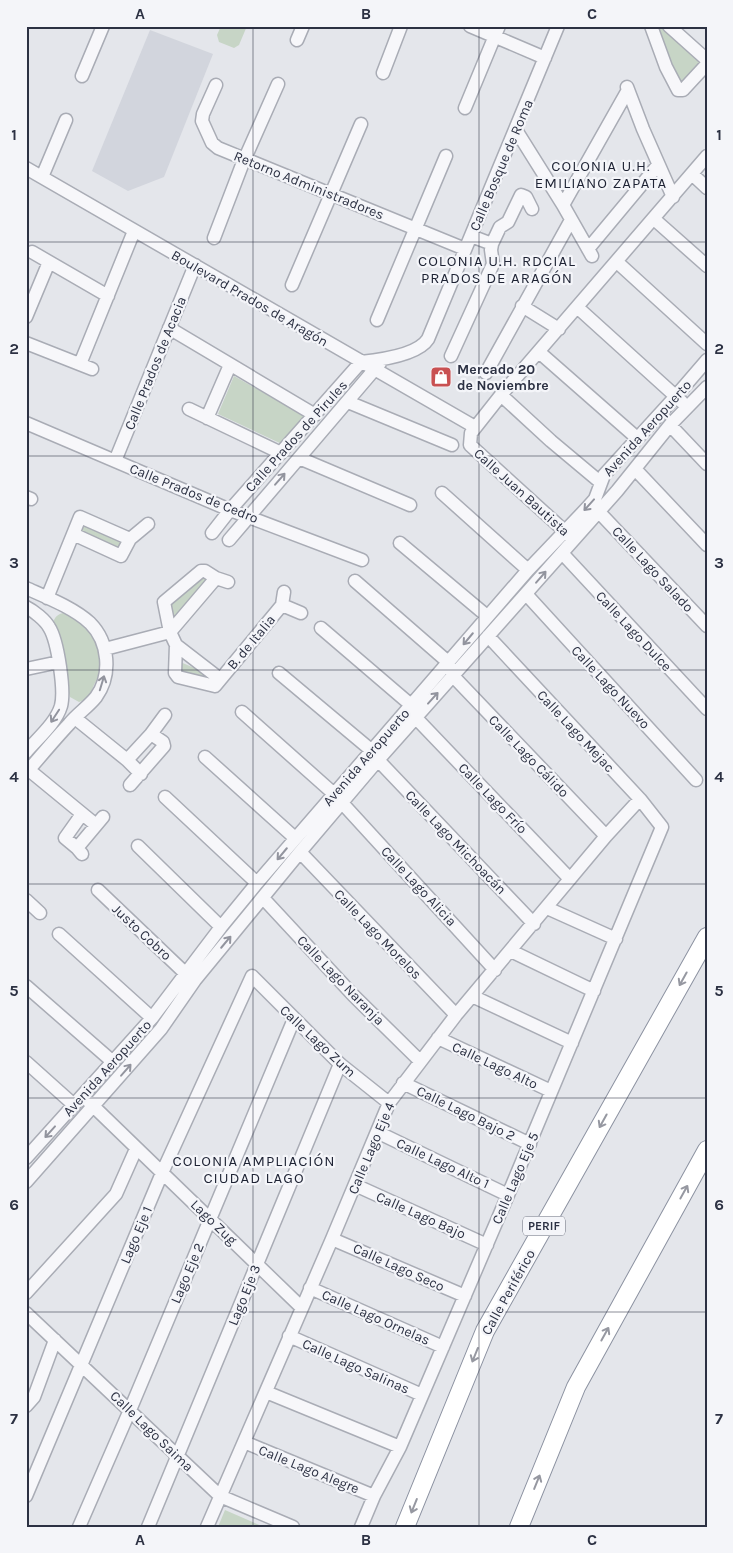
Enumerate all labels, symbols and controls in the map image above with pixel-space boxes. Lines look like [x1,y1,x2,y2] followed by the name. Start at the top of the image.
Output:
[135,4,145,23] text: A
[361,4,371,23] text: B
[587,4,597,23] text: C
[466,97,537,234] street label: Calle Bosque de Roma
[11,125,17,144] text: 1
[716,125,722,144] text: 1
[231,148,386,223] street label: Retorno Administradores
[535,157,667,192] district label: COLONIA U.H. EMILIANO ZAPATA
[168,247,331,350] street label: Boulevard Prados de Aragón
[418,252,576,287] district label: COLONIA U.H. RDCIAL PRADOS DE ARAGÓN
[121,294,190,433] street label: Calle Prados de Acacia
[9,339,19,358] text: 2
[714,339,724,358] text: 2
[457,361,549,394] place label: Mercado 20 de Noviembre
[429,365,453,389] shop icon: Mercado 20 de Noviembre
[242,377,351,496] street label: Calle Prados de Pirules
[600,377,695,480] street label: Avenida Aeropuerto
[470,445,573,540] street label: Calle Juan Bautista
[127,460,261,527] street label: Calle Prados de Cedro
[275,473,286,486] one-way arrow
[583,499,595,512] one-way arrow
[608,523,697,616] street label: Calle Lago Salado
[9,553,19,572] text: 3
[714,553,724,572] text: 3
[535,570,547,583] one-way arrow
[592,588,675,675] street label: Calle Lago Dulce
[224,612,279,673] street label: B. de Italia
[463,632,474,645] one-way arrow
[568,642,654,733] street label: Calle Lago Nuevo
[97,675,107,691] one-way arrow
[533,687,618,776] street label: Calle Lago Mejac
[427,692,439,705] one-way arrow
[319,705,413,810] street label: Avenida Aeropuerto
[50,709,60,723] one-way arrow
[485,712,572,801] street label: Calle Lago Cálido
[455,759,531,837] street label: Calle Lago Frío
[9,767,19,786] text: 4
[714,767,724,786] text: 4
[402,787,510,898] street label: Calle Lago Michoacán
[377,843,460,930] street label: Calle Lago Alicia
[276,847,287,860] one-way arrow
[330,886,425,983] street label: Calle Lago Morelos
[108,901,175,964] street label: Justo Cobro
[293,932,388,1029] street label: Calle Lago Naranja
[221,936,232,949] one-way arrow
[678,971,687,986] one-way arrow
[9,981,19,1000] text: 5
[714,981,724,1000] text: 5
[276,1002,359,1081] street label: Calle Lago Zum
[60,1017,155,1120] street label: Avenida Aeropuerto
[449,1038,540,1093] street label: Calle Lago Alto
[120,1063,132,1076] one-way arrow
[414,1082,518,1145] street label: Calle Lago Bajo 2
[344,1099,399,1197] street label: Calle Lago Eje 4
[598,1113,608,1128] one-way arrow
[44,1126,55,1139] one-way arrow
[488,1129,543,1227] street label: Calle Lago Eje 5
[394,1134,492,1192] street label: Calle Lago Alto 1
[172,1152,336,1187] district label: COLONIA AMPLIACIÓN CIUDAD LAGO
[679,1185,689,1200] one-way arrow
[373,1188,468,1243] street label: Calle Lago Bajo
[9,1195,19,1214] text: 6
[714,1195,724,1214] text: 6
[187,1196,240,1249] street label: Lago Zug
[117,1204,156,1266] street label: Lago Eje 1
[523,1216,565,1236] road number: PERIF
[167,1240,208,1306] street label: Lago Eje 2
[350,1240,447,1295] street label: Calle Lago Seco
[478,1247,539,1338] street label: Calle Periférico
[225,1262,264,1328] street label: Lago Eje 3
[319,1286,432,1349] street label: Calle Lago Ornelas
[601,1327,610,1342] one-way arrow
[300,1335,412,1398] street label: Calle Lago Salinas
[470,1347,479,1362] one-way arrow
[107,1387,197,1475] street label: Calle Lago Saima
[10,1409,18,1428] text: 7
[715,1409,723,1428] text: 7
[256,1442,362,1497] street label: Calle Lago Alegre
[533,1474,542,1490] one-way arrow
[409,1498,418,1513] one-way arrow
[135,1530,145,1549] text: A
[361,1530,371,1549] text: B
[587,1530,597,1549] text: C

